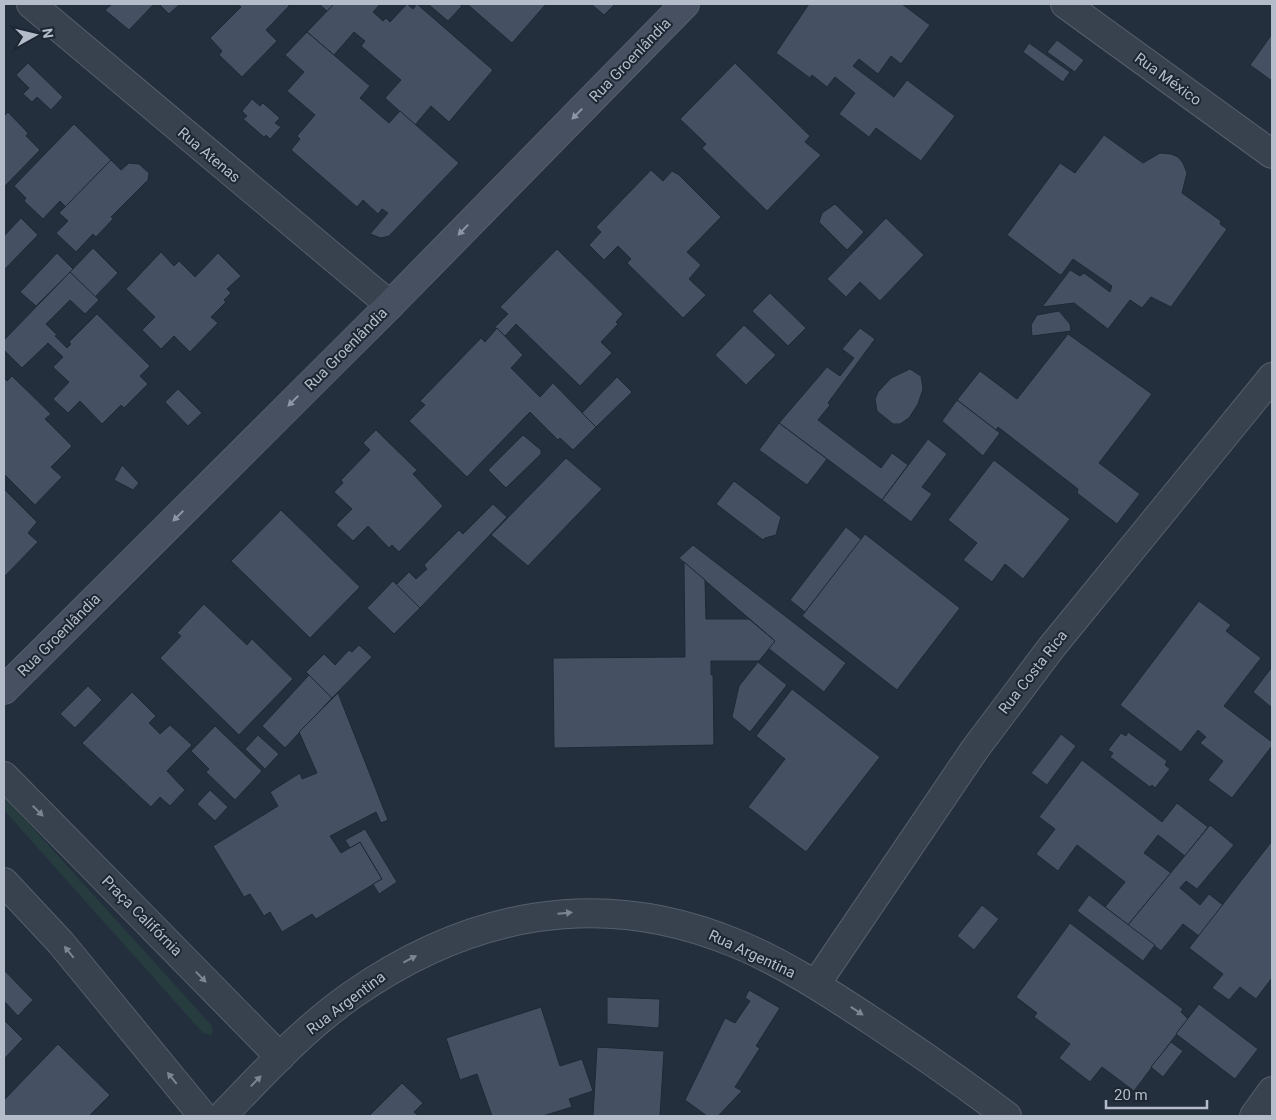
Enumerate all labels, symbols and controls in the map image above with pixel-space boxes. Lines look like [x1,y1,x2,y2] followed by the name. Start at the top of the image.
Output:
[10,10,60,60] north arrow
[585,14,675,106] street label: Rua Groenlândia
[39,27,56,39] text: N
[1131,49,1205,109] street label: Rua México
[571,107,583,119] one-way arrow
[174,124,244,186] street label: Rua Atenas
[458,223,470,235] one-way arrow
[301,304,391,394] street label: Rua Groenlândia
[287,395,299,407] one-way arrow
[172,510,184,522] one-way arrow
[14,590,104,680] street label: Rua Groenlândia
[995,627,1071,717] street label: Rua Costa Rica
[32,805,44,817] one-way arrow
[98,872,186,960] street label: Praça Califórnia
[557,909,573,917] one-way arrow
[706,926,798,982] street label: Rua Argentina
[64,946,75,959] one-way arrow
[403,955,417,963] one-way arrow
[303,968,389,1038] street label: Rua Argentina
[195,970,207,982] one-way arrow
[850,1006,863,1016] one-way arrow
[166,1072,177,1085] one-way arrow
[250,1076,262,1088] one-way arrow
[1106,1078,1207,1110] scale bar
[1114,1086,1148,1104] text: 20 m

